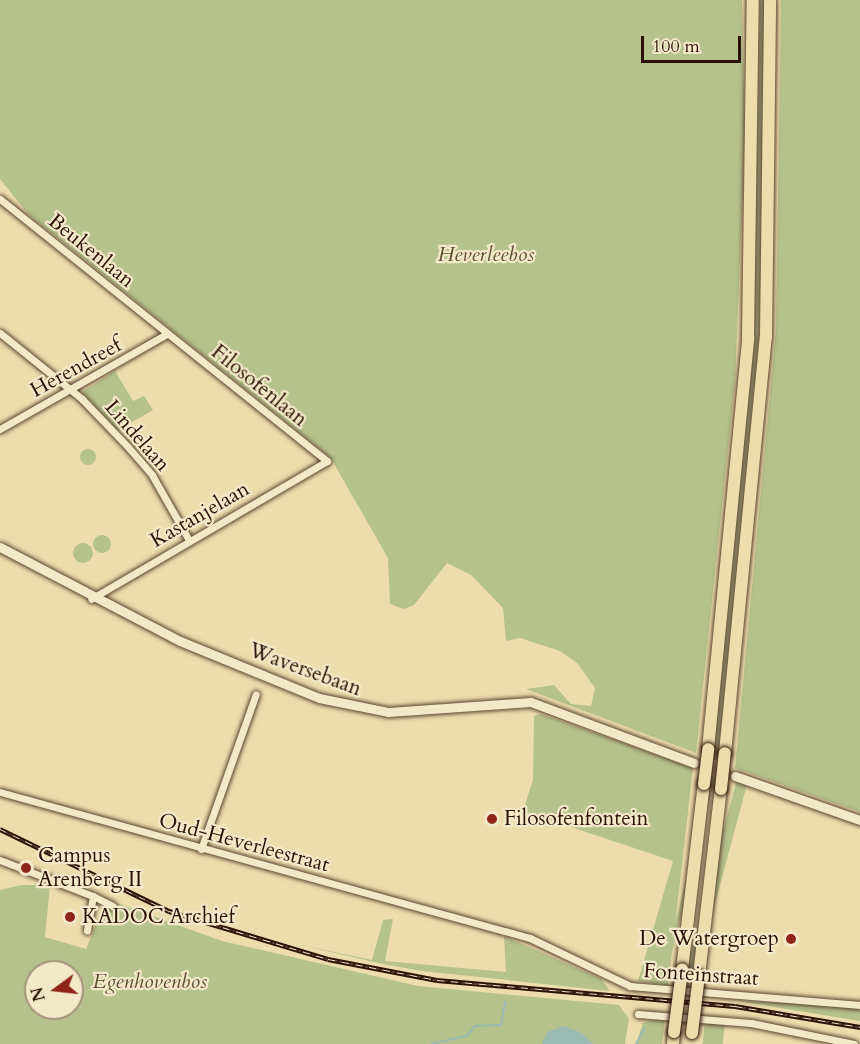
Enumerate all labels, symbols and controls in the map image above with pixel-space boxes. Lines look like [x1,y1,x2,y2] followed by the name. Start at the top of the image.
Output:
[644,24,744,62] scale bar
[652,34,700,59] text: 100 m
[43,209,139,293] street label: Beukenlaan
[438,242,534,268] park label: Heverleebos
[26,333,126,403] street label: Herendreef
[206,340,312,432] street label: Filosofenlaan
[99,395,175,477] street label: Lindelaan
[146,477,254,553] street label: Kastanjelaan
[245,638,365,702] street label: Waversebaan
[504,806,649,832] place label: Filosofenfontein
[156,808,332,878] street label: Oud-Heverleestraat
[485,812,499,826] marker: Filosofenfontein
[38,843,142,893] place label: Campus Arenberg II
[19,861,33,875] marker: Campus Arenberg II
[82,904,235,930] place label: KADOC Archief
[63,910,77,924] marker: KADOC Archief
[639,926,779,952] place label: De Watergroep
[784,932,798,946] marker: De Watergroep
[643,958,759,992] street label: Fonteinstraat
[24,960,84,1020] north arrow
[93,969,207,995] park label: Egenhovenbos
[26,985,51,1004] text: N

